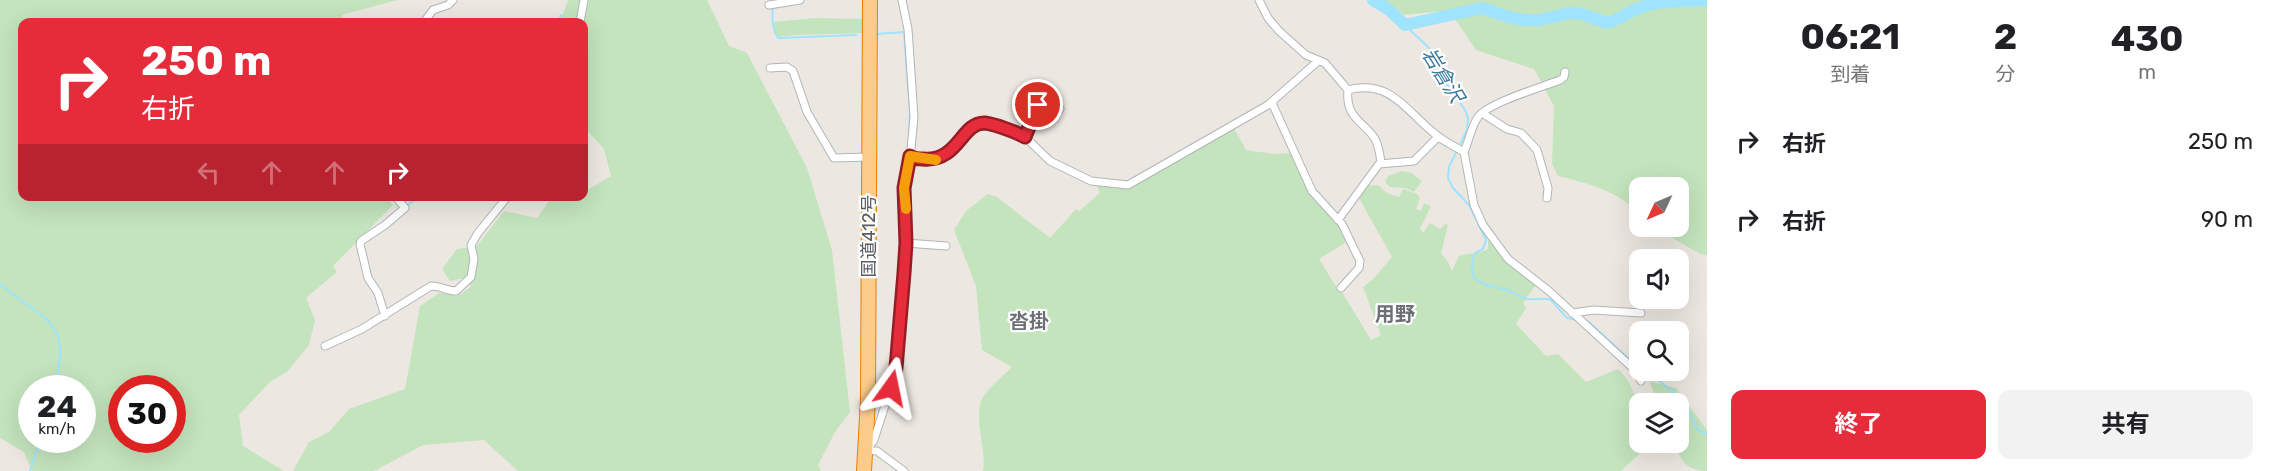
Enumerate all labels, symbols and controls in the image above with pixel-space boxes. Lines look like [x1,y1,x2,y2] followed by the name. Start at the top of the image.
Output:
[1801,15,1900,58] text: 06:21
[1994,15,2017,58] text: 2
[2111,17,2183,60] text: 430
[141,36,271,86] text: 250 m
[42,42,120,120] icon: right
[1417,43,1471,109] water label: 岩倉沢
[2138,60,2156,84] text: m
[1830,62,1870,86] text: 到着
[1995,62,2015,86] text: 分
[1012,79,1063,130] pin
[1021,88,1054,121] icon: arrive
[141,93,195,125] text: 右折
[1731,125,1764,158] icon: right
[2188,128,2253,155] text: 250 m
[1782,130,1826,157] text: 右折
[192,156,225,189] icon: left
[255,156,288,189] icon: ahead
[318,156,351,189] icon: ahead
[381,156,414,189] icon: right
[1629,177,1689,237] north arrow
[1629,177,1689,453] map controls
[858,194,880,278] street label: 国道412号
[1731,203,1764,236] icon: right
[2201,206,2253,233] text: 90 m
[1782,208,1826,235] text: 右折
[1629,249,1689,309] button: sound
[1375,302,1415,326] district label: 用野
[1009,309,1049,333] district label: 沓掛
[1629,321,1689,381] button: search
[859,356,923,420] position arrow
[108,375,186,453] speed limit sign: 30
[37,389,77,425] text: 24
[1731,390,1986,459] button: 終了
[1998,390,2253,459] button: 共有
[1629,393,1689,453] button: layers
[38,420,76,438] text: km/h

